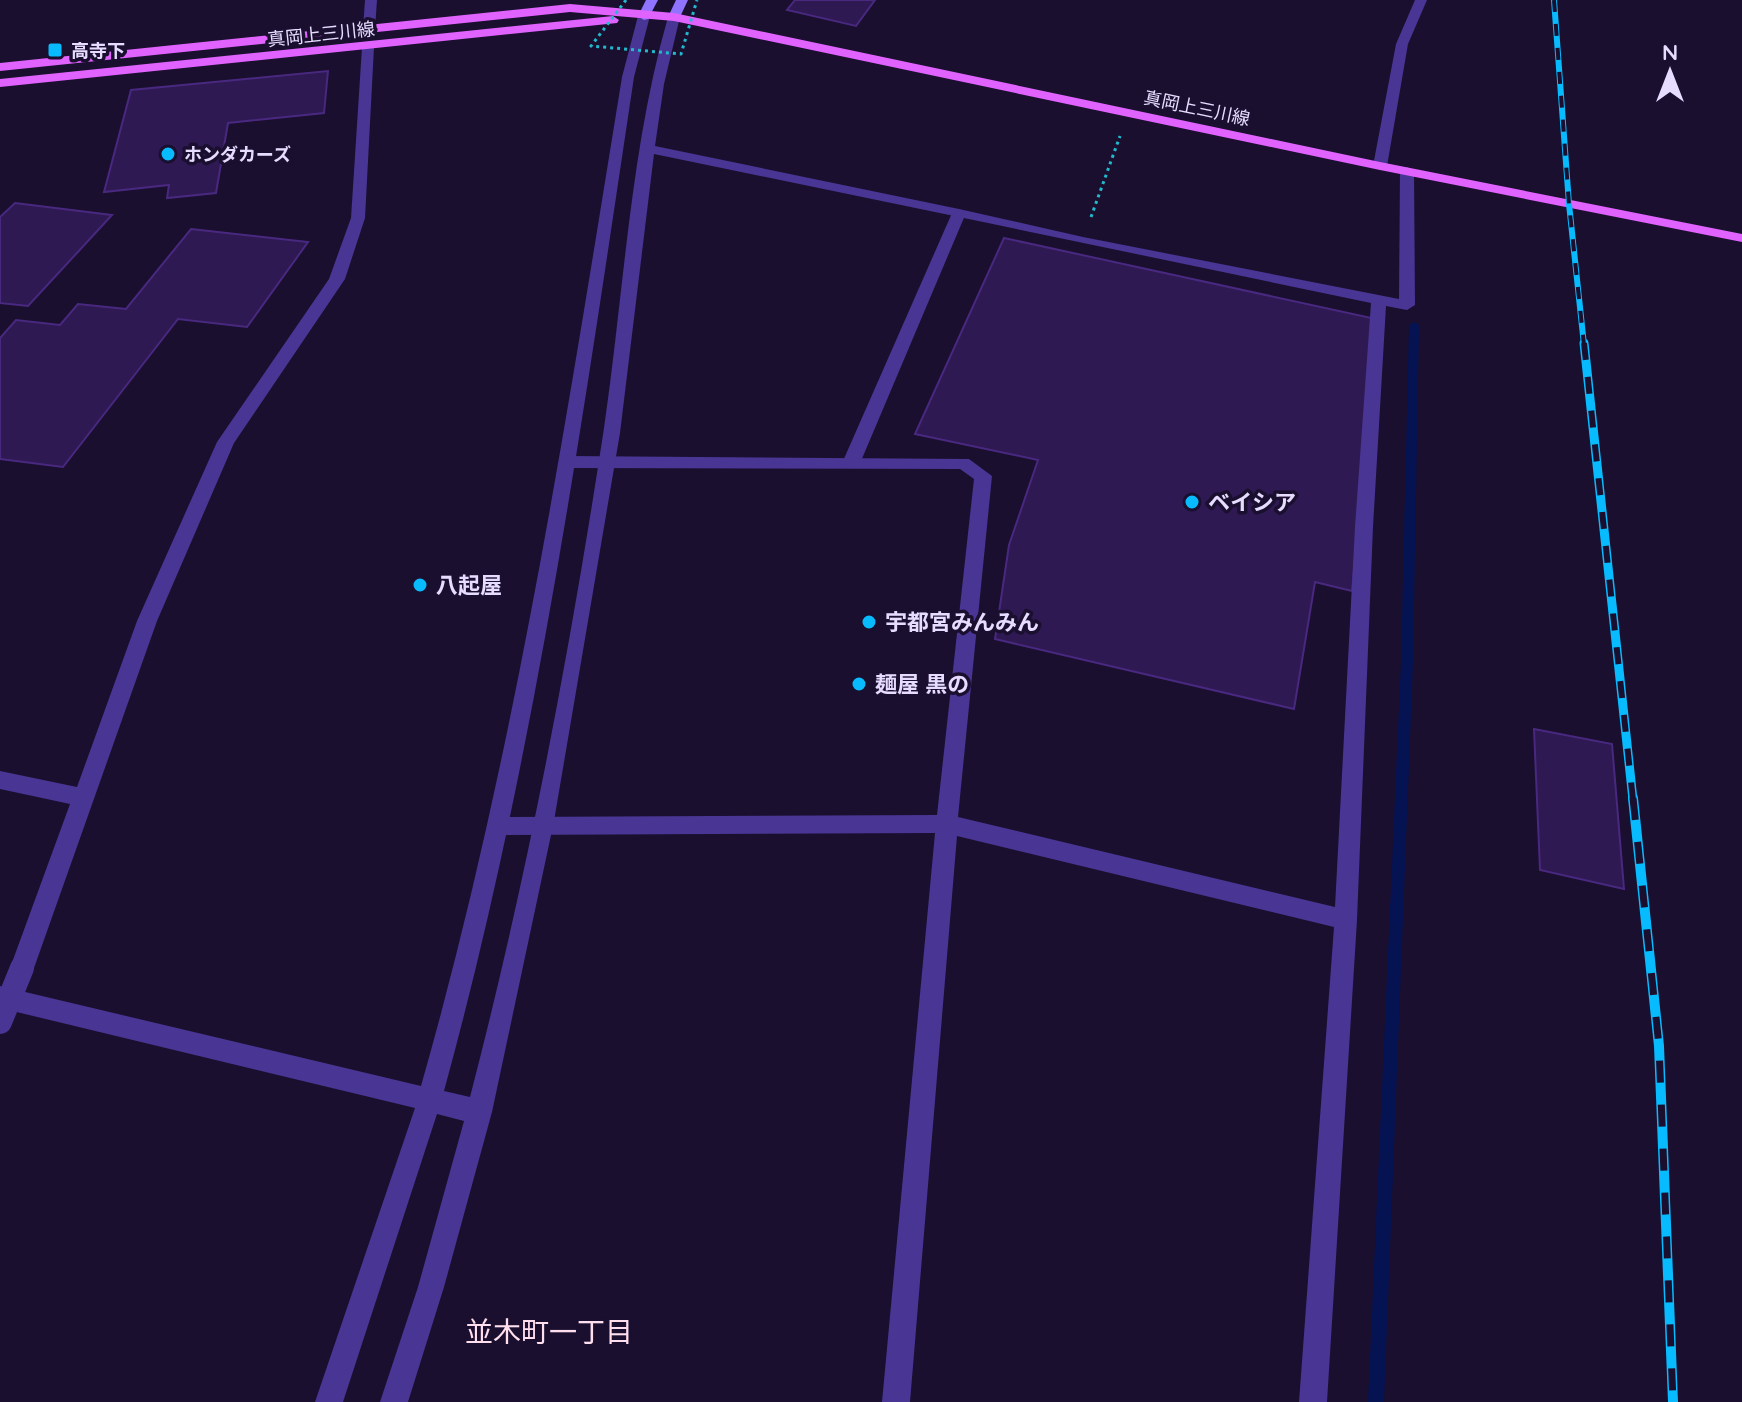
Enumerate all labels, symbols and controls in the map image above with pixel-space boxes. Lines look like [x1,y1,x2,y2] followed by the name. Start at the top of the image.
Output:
[266,17,376,51] street label: 真岡上三川線
[1630,32,1710,112] north arrow
[1662,38,1678,66] text: N
[71,39,125,62] place label: 高寺下
[46,41,64,59] marker: 高寺下
[1142,86,1252,130] street label: 真岡上三川線
[184,143,291,166] place label: ホンダカーズ
[159,145,177,163] marker: ホンダカーズ
[1208,488,1296,516] place label: ベイシア
[1183,493,1201,511] marker: ベイシア
[436,571,502,599] place label: 八起屋
[411,576,429,594] marker: 八起屋
[885,608,1039,636] place label: 宇都宮みんみん
[860,613,878,631] marker: 宇都宮みんみん
[875,670,969,698] place label: 麺屋 黒の
[850,675,868,693] marker: 麺屋 黒の
[465,1314,633,1349] district label: 並木町一丁目

